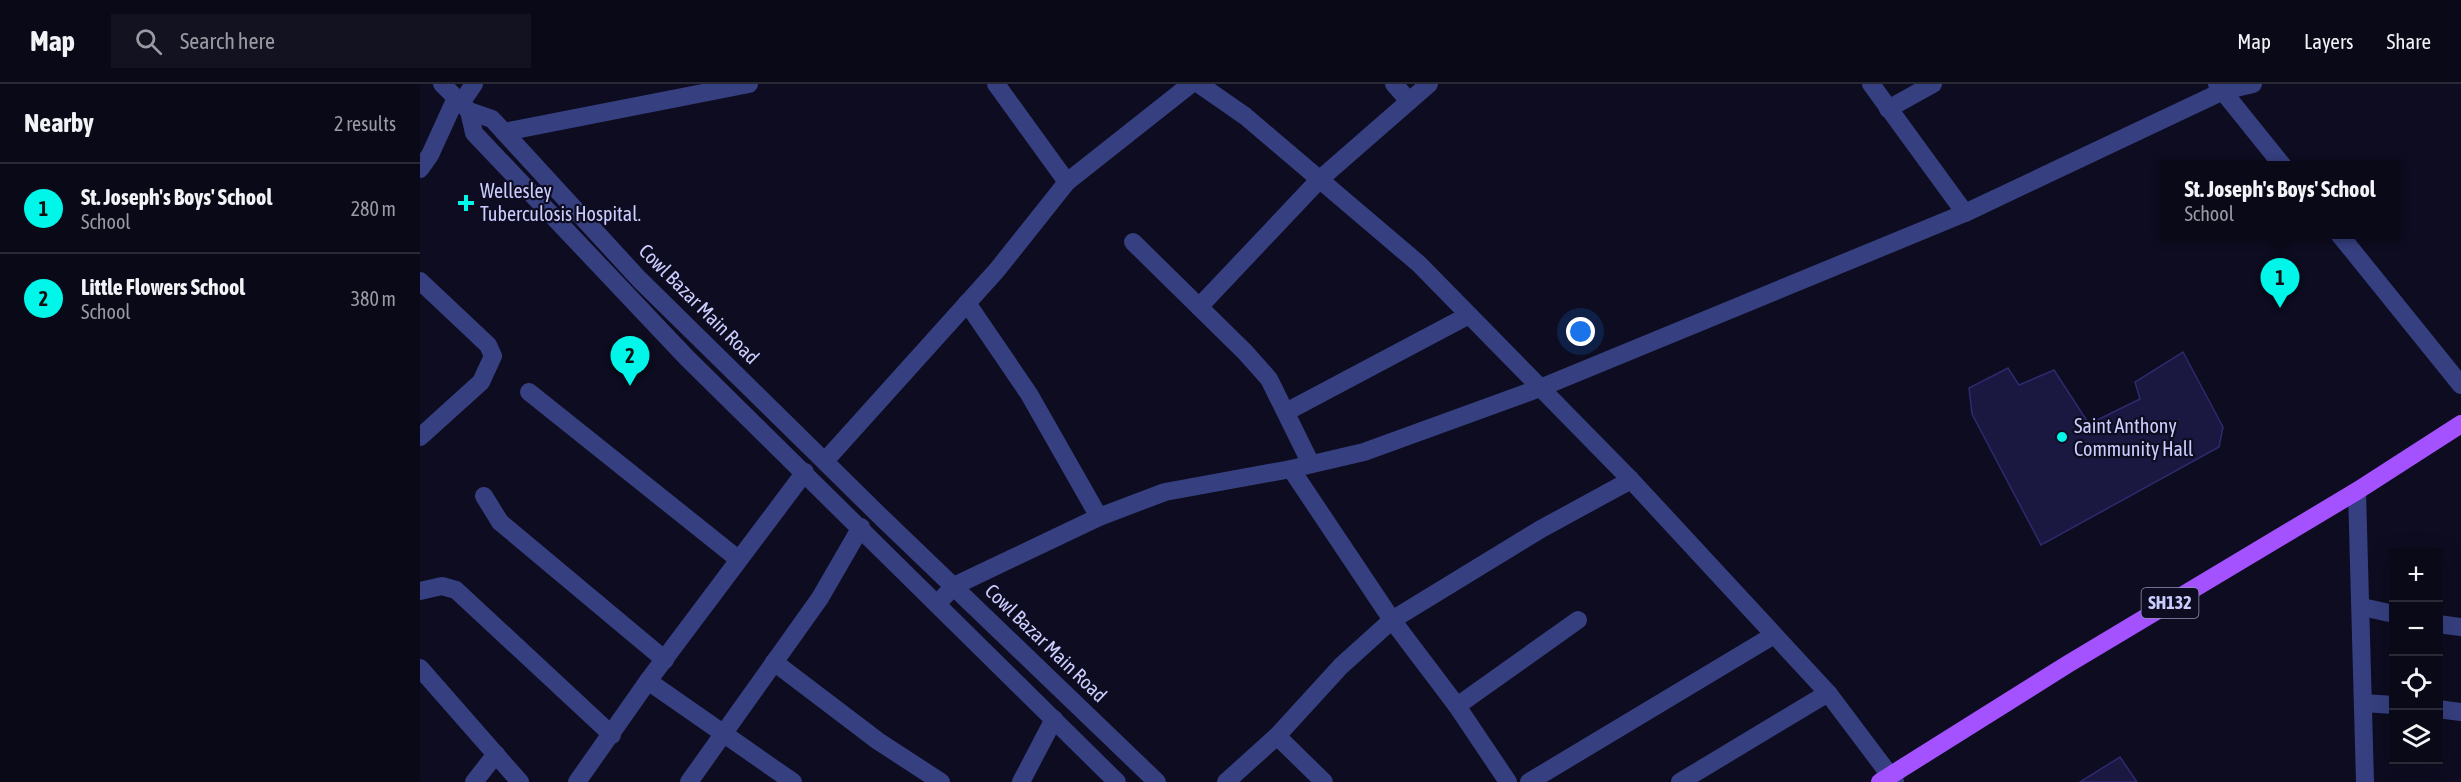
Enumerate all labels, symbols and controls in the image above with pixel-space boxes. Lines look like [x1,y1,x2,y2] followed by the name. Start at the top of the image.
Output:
[111,14,531,68] search box
[30,25,75,57] text: Map
[132,25,165,58] icon: search
[180,28,275,54] text: Search here
[2237,29,2271,53] text: Map
[2304,29,2354,53] text: Layers
[2387,29,2431,53] text: Share
[24,108,94,138] text: Nearby
[334,112,396,135] text: 2 results
[2160,161,2400,239] popup
[2184,176,2376,202] text: St. Joseph's Boys' School
[480,179,641,225] place label: Wellesley Tuberculosis Hospital.
[81,184,272,210] text: St. Joseph's Boys' School
[457,194,475,212] marker: Wellesley Tuberculosis Hospital.
[39,197,48,220] text: 1
[351,197,396,220] text: 280 m
[2184,202,2234,225] text: School
[81,210,131,233] text: School
[635,239,764,368] street label: Cowl Bazar Main Road
[2260,258,2300,308] pin: 1
[81,274,245,300] text: Little Flowers School
[39,287,48,310] text: 2
[351,287,396,310] text: 380 m
[81,300,131,323] text: School
[1566,317,1595,346] your location
[610,336,650,386] pin: 2
[2074,414,2194,460] place label: Saint Anthony Community Hall
[2055,430,2069,444] marker: Saint Anthony Community Hall
[2389,548,2443,764] map controls
[2389,548,2443,602] button: +
[981,579,1112,706] street label: Cowl Bazar Main Road
[2142,588,2198,618] road number: SH132
[2389,602,2443,656] button: −
[2389,656,2443,710] button: locate
[2389,710,2443,764] button: layers

